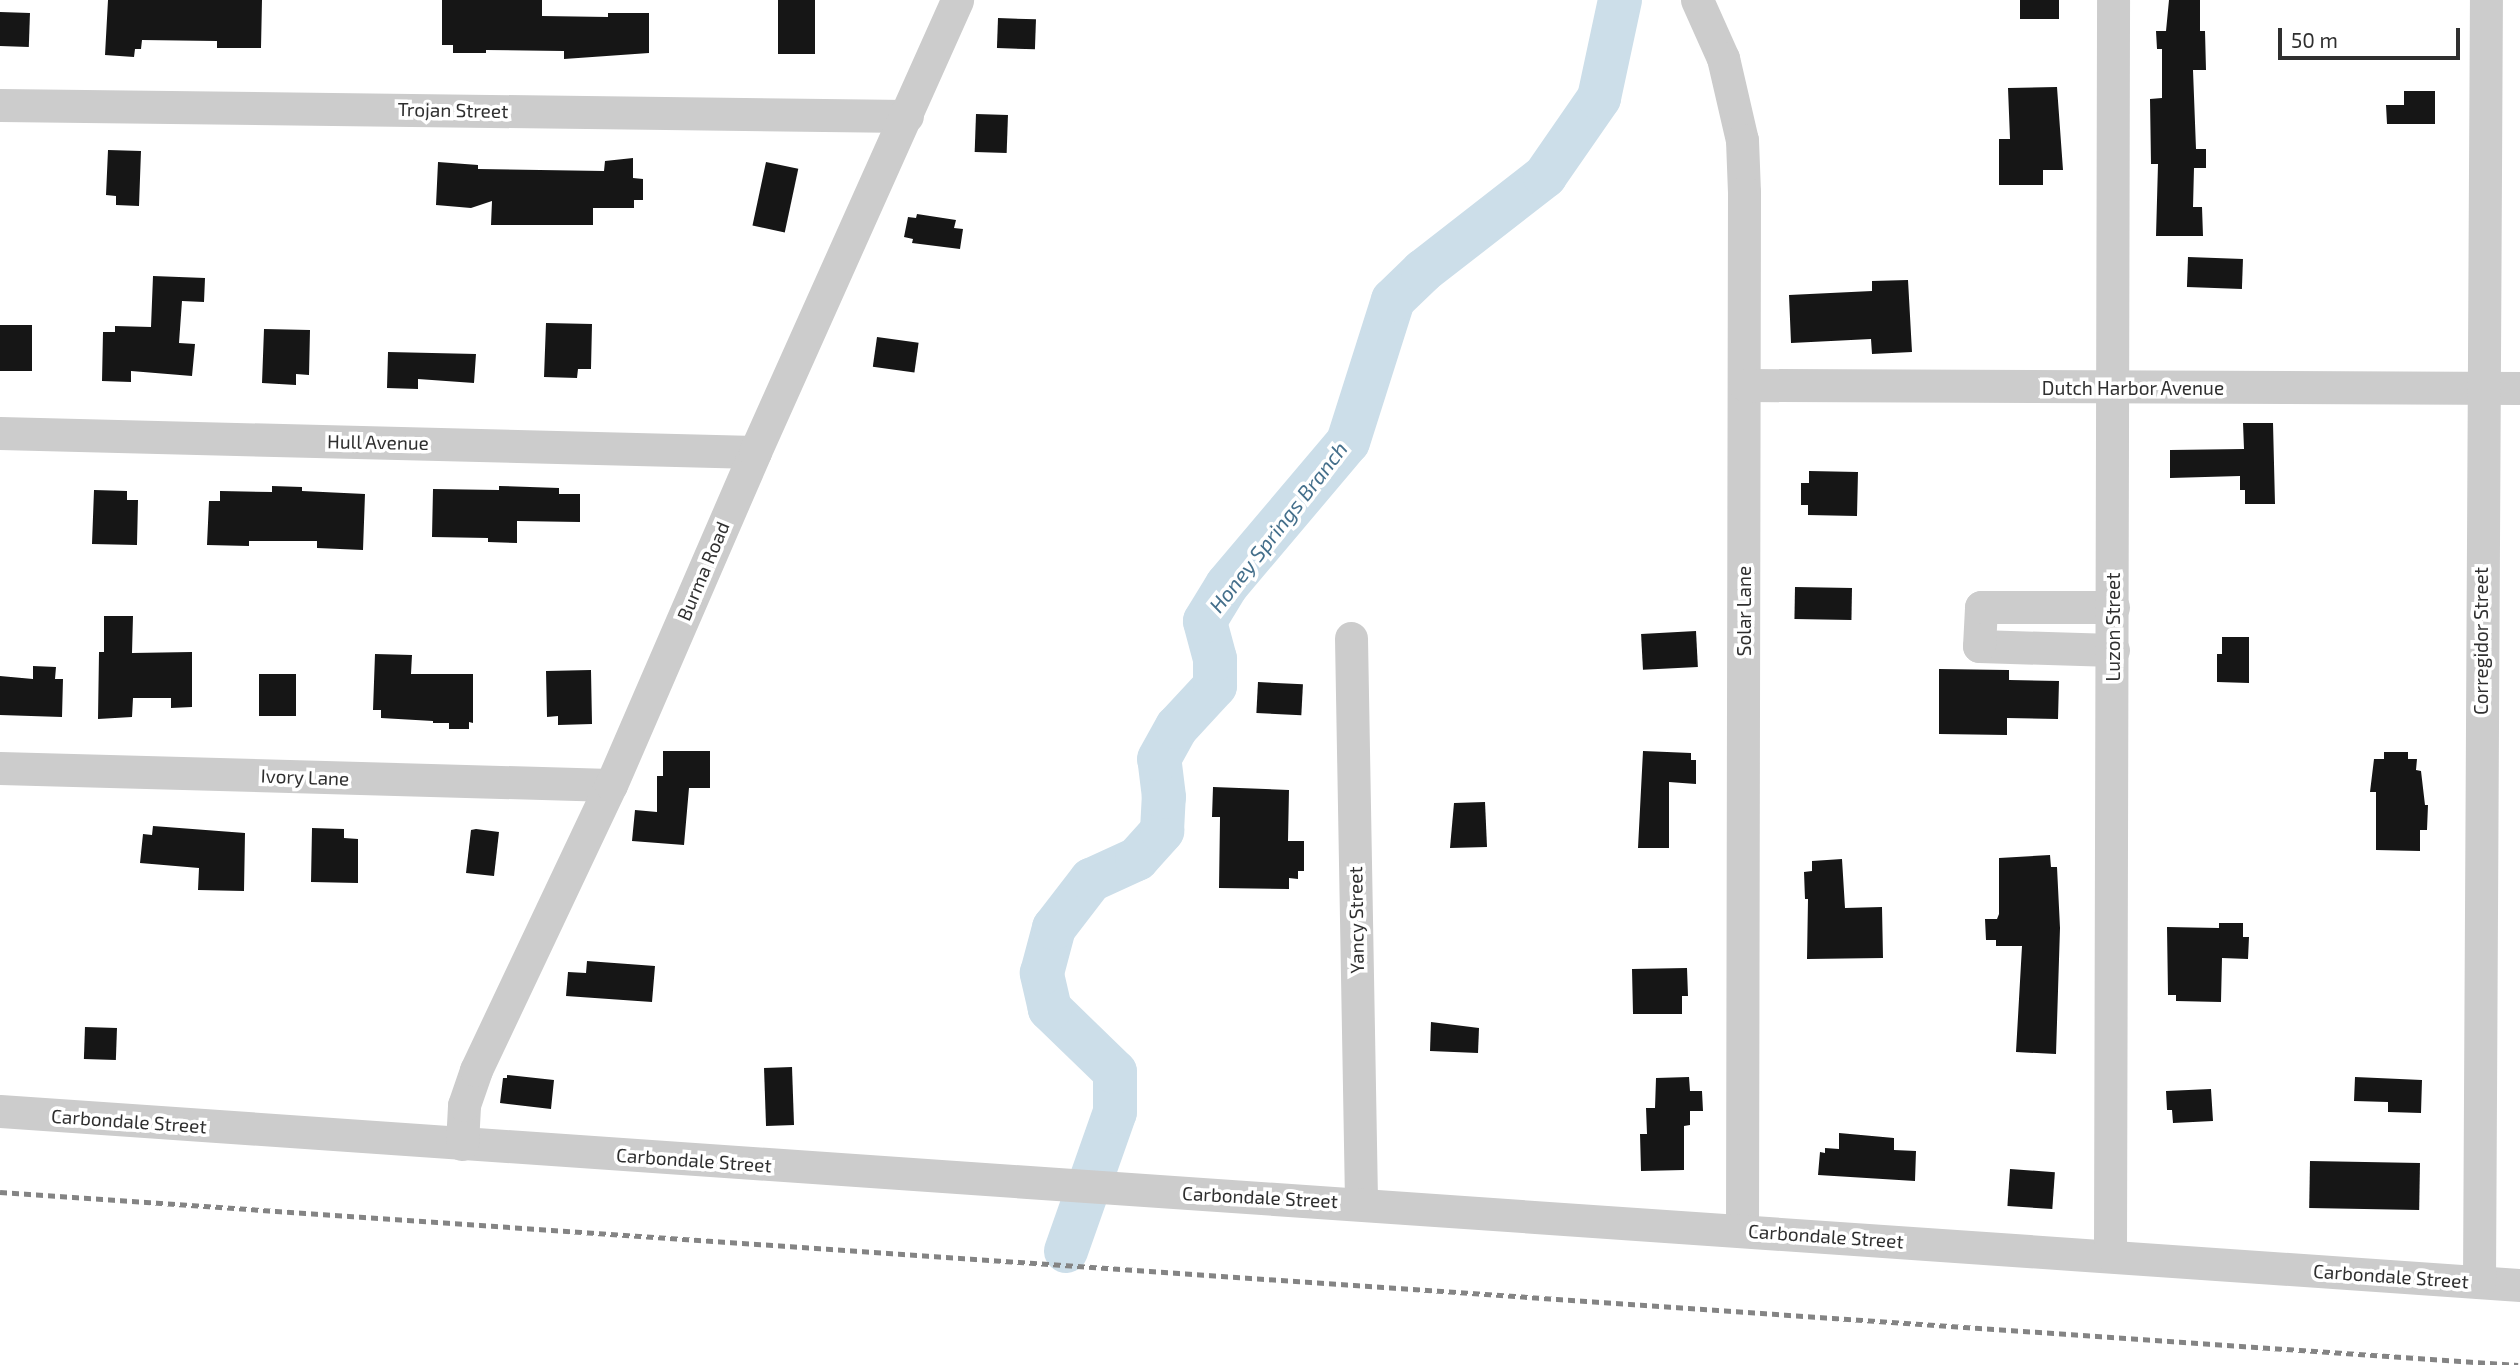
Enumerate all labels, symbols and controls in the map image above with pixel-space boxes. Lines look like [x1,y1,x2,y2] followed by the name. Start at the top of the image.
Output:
[2282,14,2464,58] scale bar
[2291,27,2338,52] text: 50 m
[397,98,509,122] street label: Trojan Street
[2041,377,2225,399] street label: Dutch Harbor Avenue
[326,430,430,454] street label: Hull Avenue
[1204,437,1352,617] water label: Honey Springs Branch
[672,518,734,624] street label: Burma Road
[1733,566,1755,656] street label: Solar Lane
[2470,567,2492,715] street label: Corregidor Street
[2102,572,2124,682] street label: Luzon Street
[260,764,350,790] street label: Ivory Lane
[1344,866,1368,974] street label: Yancy Street
[51,1104,207,1138] street label: Carbondale Street
[616,1143,772,1177] street label: Carbondale Street
[1182,1182,1338,1212] street label: Carbondale Street
[1748,1219,1904,1253] street label: Carbondale Street
[2313,1259,2469,1293] street label: Carbondale Street

